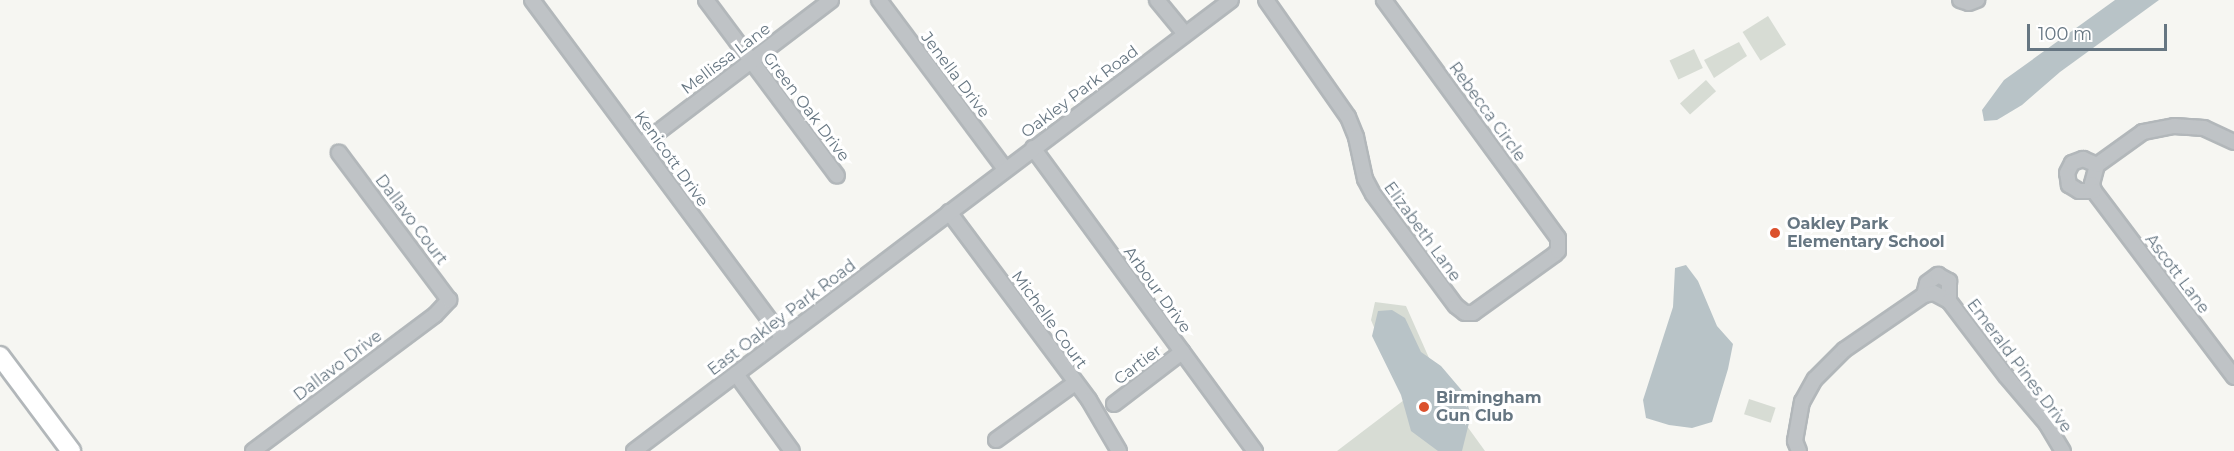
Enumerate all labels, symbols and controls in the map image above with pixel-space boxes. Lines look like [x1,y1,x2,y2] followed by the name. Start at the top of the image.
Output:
[2030,12,2170,50] scale bar
[678,19,774,99] street label: Mellissa Lane
[2038,23,2092,45] text: 100 m
[917,28,993,122] street label: Jenella Drive
[1018,42,1142,142] street label: Oakley Park Road
[759,49,853,165] street label: Green Oak Drive
[1445,59,1529,165] street label: Rebecca Circle
[630,107,712,211] street label: Kenicott Drive
[371,171,451,269] street label: Dallavo Court
[1379,179,1465,285] street label: Elizabeth Lane
[1787,214,1945,252] place label: Oakley Park Elementary School
[1768,226,1782,240] marker: Oakley Park Elementary School
[2141,231,2213,317] street label: Ascott Lane
[1119,243,1195,337] street label: Arbour Drive
[704,256,860,380] street label: East Oakley Park Road
[1007,267,1091,373] street label: Michelle Court
[1963,296,2075,436] street label: Emerald Pines Drive
[290,327,386,405] street label: Dallavo Drive
[1111,341,1165,389] street label: Cartier
[1436,388,1542,426] place label: Birmingham Gun Club
[1417,400,1431,414] marker: Birmingham Gun Club

